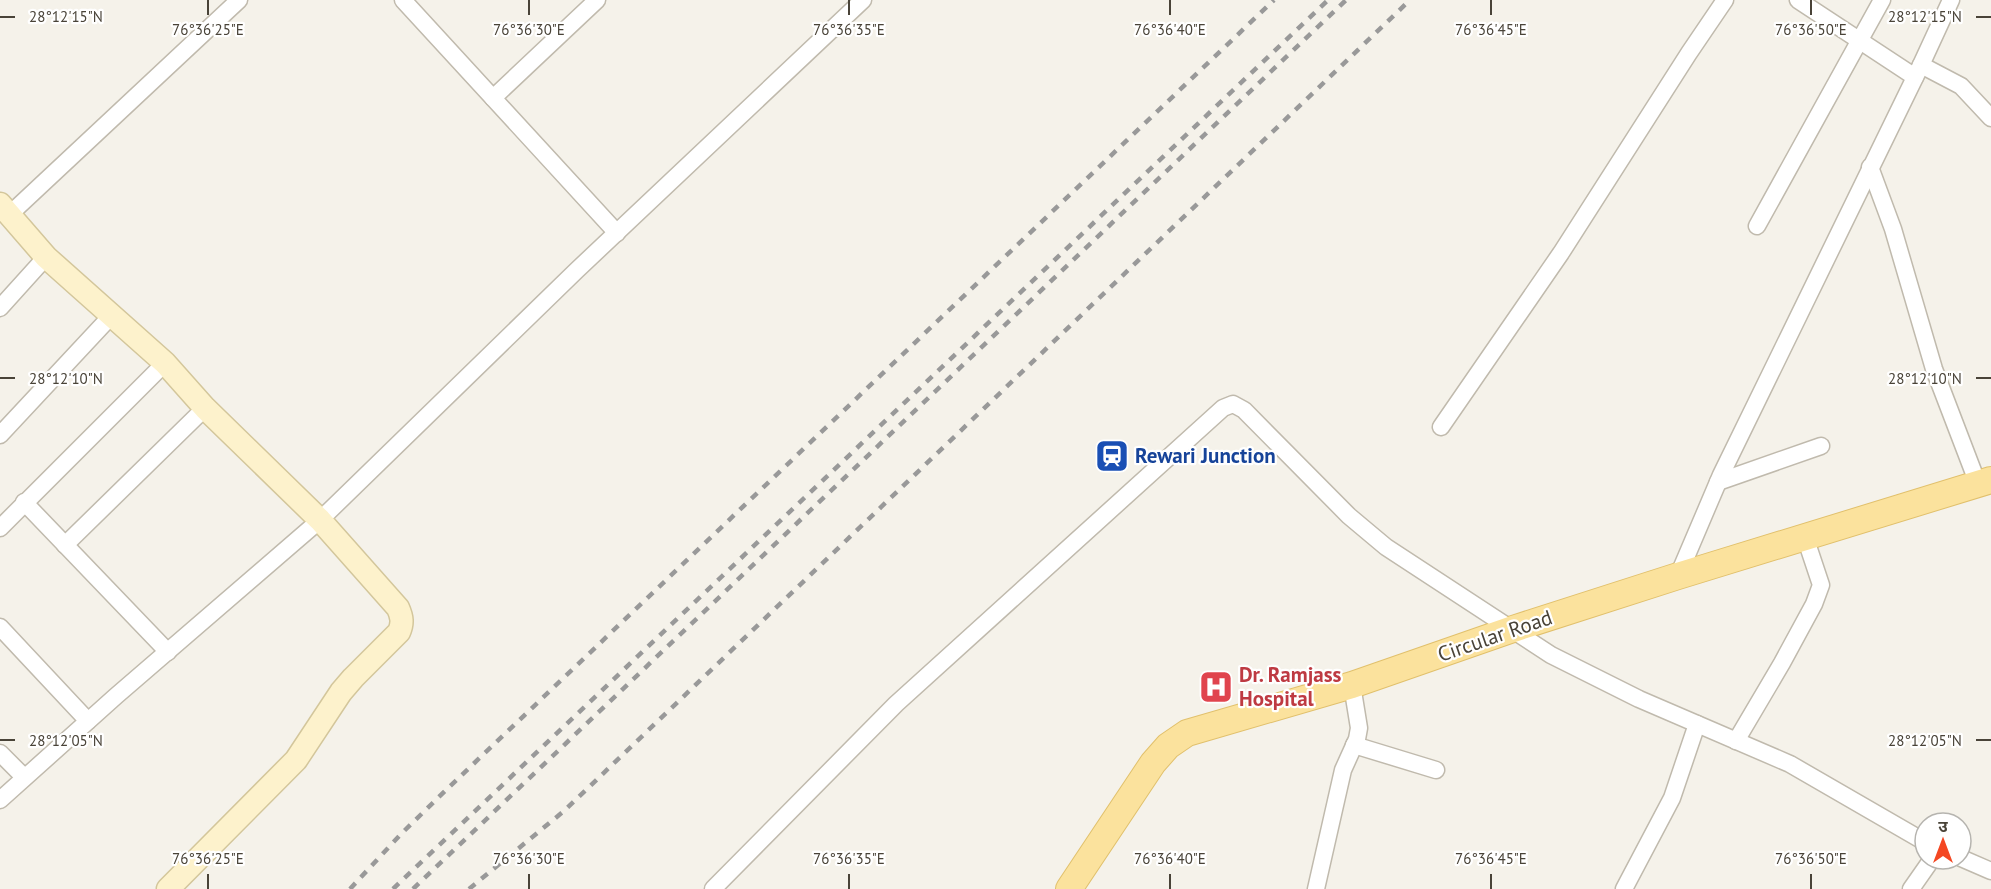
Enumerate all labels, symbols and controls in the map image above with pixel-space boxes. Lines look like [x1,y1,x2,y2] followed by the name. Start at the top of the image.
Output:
[29,7,103,26] text: 28°12'15"N
[1888,7,1962,26] text: 28°12'15"N
[172,20,244,39] text: 76°36'25"E
[493,20,565,39] text: 76°36'30"E
[813,20,885,39] text: 76°36'35"E
[1134,20,1206,39] text: 76°36'40"E
[1455,20,1527,39] text: 76°36'45"E
[1775,20,1847,39] text: 76°36'50"E
[29,369,103,388] text: 28°12'10"N
[1888,369,1962,388] text: 28°12'10"N
[1094,438,1130,474] station icon: Rewari Junction
[1135,442,1276,469] place label: Rewari Junction
[1434,603,1556,668] street label: Circular Road
[1239,661,1342,712] place label: Dr. Ramjass Hospital
[1198,669,1234,705] hospital icon: Dr. Ramjass Hospital
[29,731,103,750] text: 28°12'05"N
[1888,731,1962,750] text: 28°12'05"N
[1913,811,1973,871] north arrow
[1938,816,1948,836] text: उ
[172,849,244,868] text: 76°36'25"E
[493,849,565,868] text: 76°36'30"E
[813,849,885,868] text: 76°36'35"E
[1134,849,1206,868] text: 76°36'40"E
[1455,849,1527,868] text: 76°36'45"E
[1775,849,1847,868] text: 76°36'50"E

